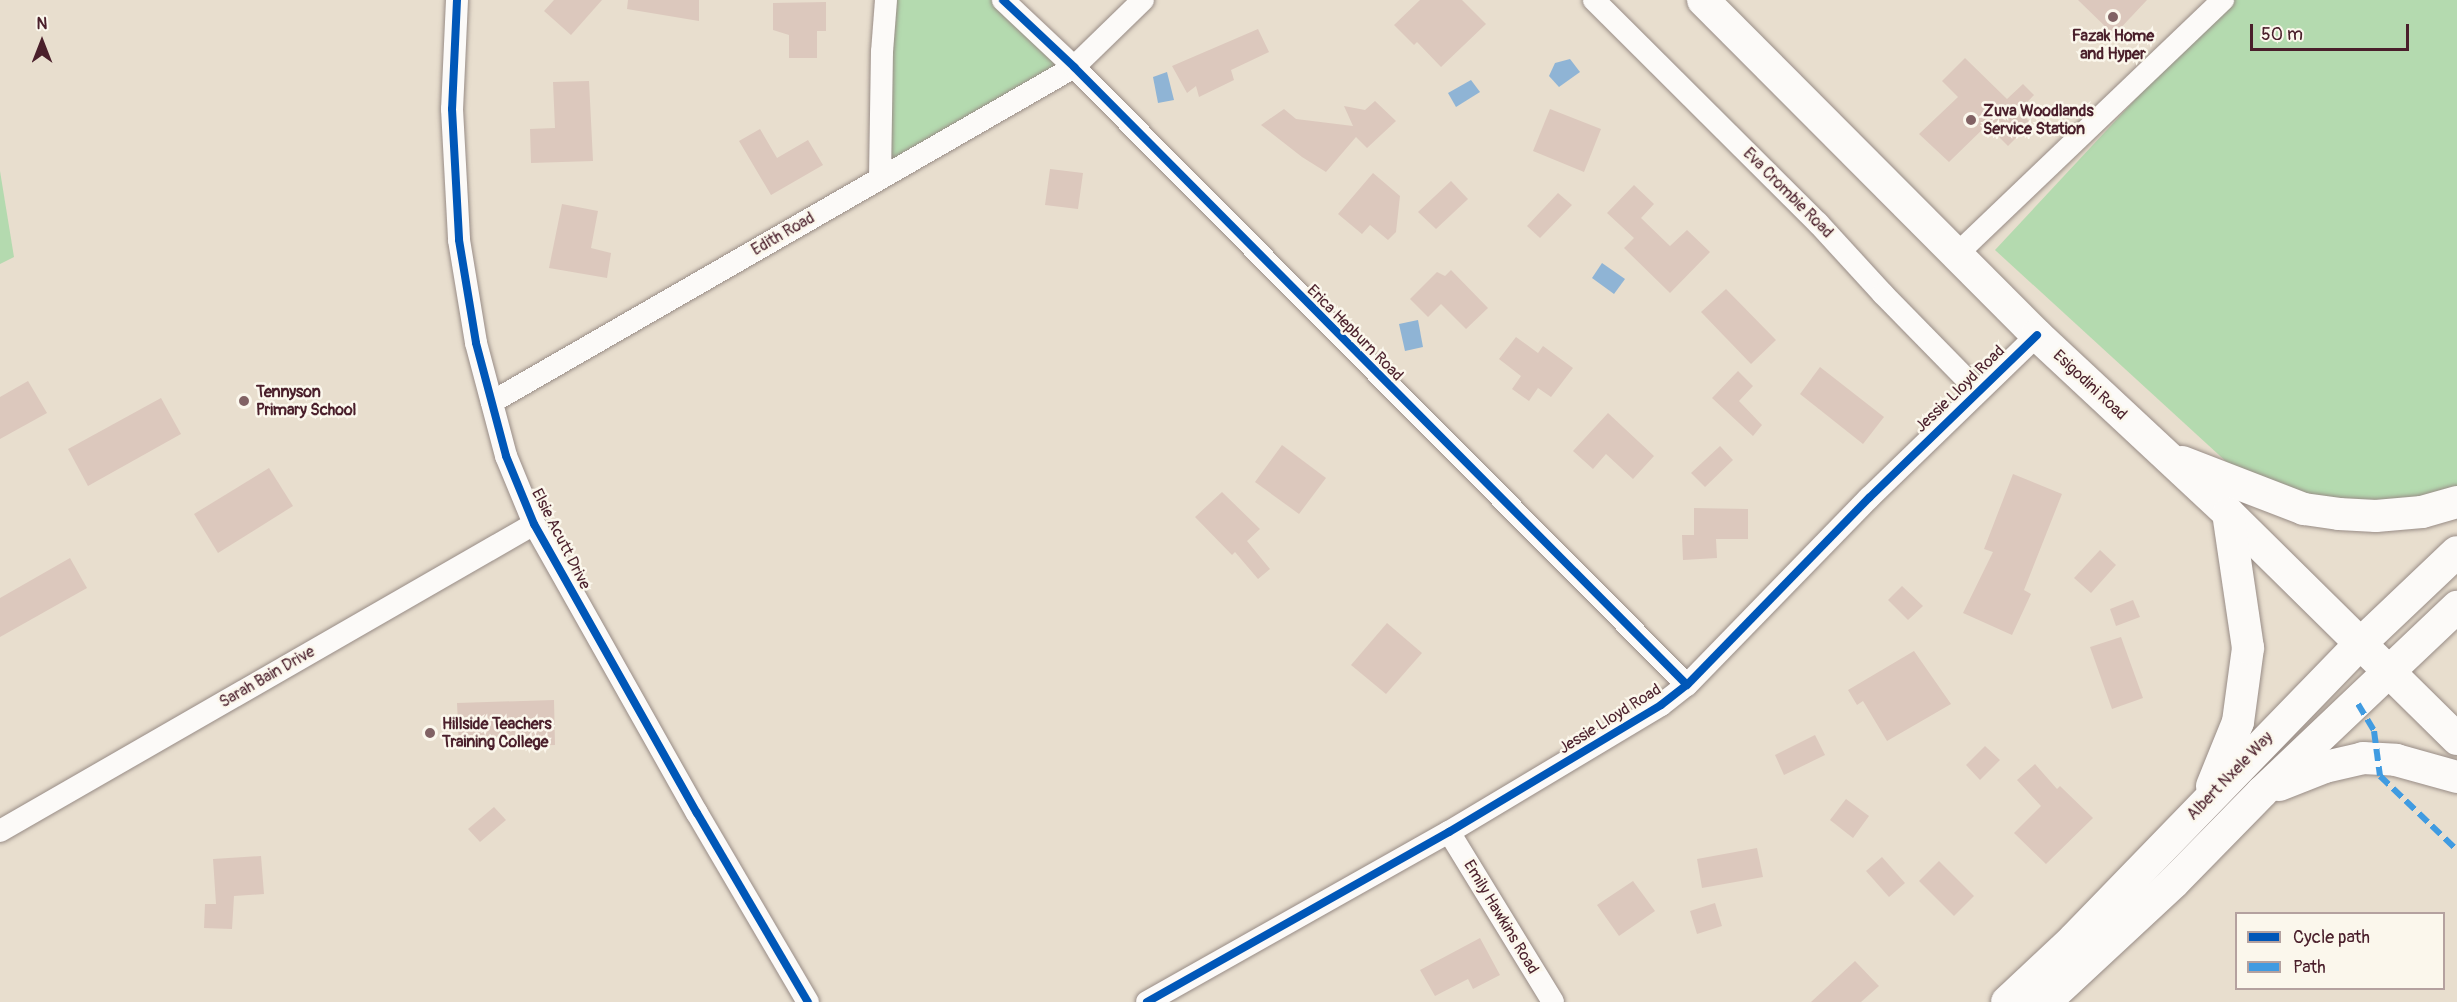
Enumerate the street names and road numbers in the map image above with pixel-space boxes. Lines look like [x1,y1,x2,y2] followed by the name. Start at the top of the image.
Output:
[1739,144,1837,242] street label: Eva Crombie Road
[748,208,818,260] street label: Edith Road
[1303,281,1407,385] street label: Erica Hepburn Road
[1911,342,2009,436] street label: Jessie Lloyd Road
[2049,346,2131,424] street label: Esigodini Road
[527,485,595,593] street label: Elsie Acutt Drive
[216,642,318,712] street label: Sarah Bain Drive
[1555,680,1665,758] street label: Jessie Lloyd Road
[2183,728,2277,824] street label: Albert Nxele Way
[1459,856,1543,978] street label: Emily Hawkins Road

